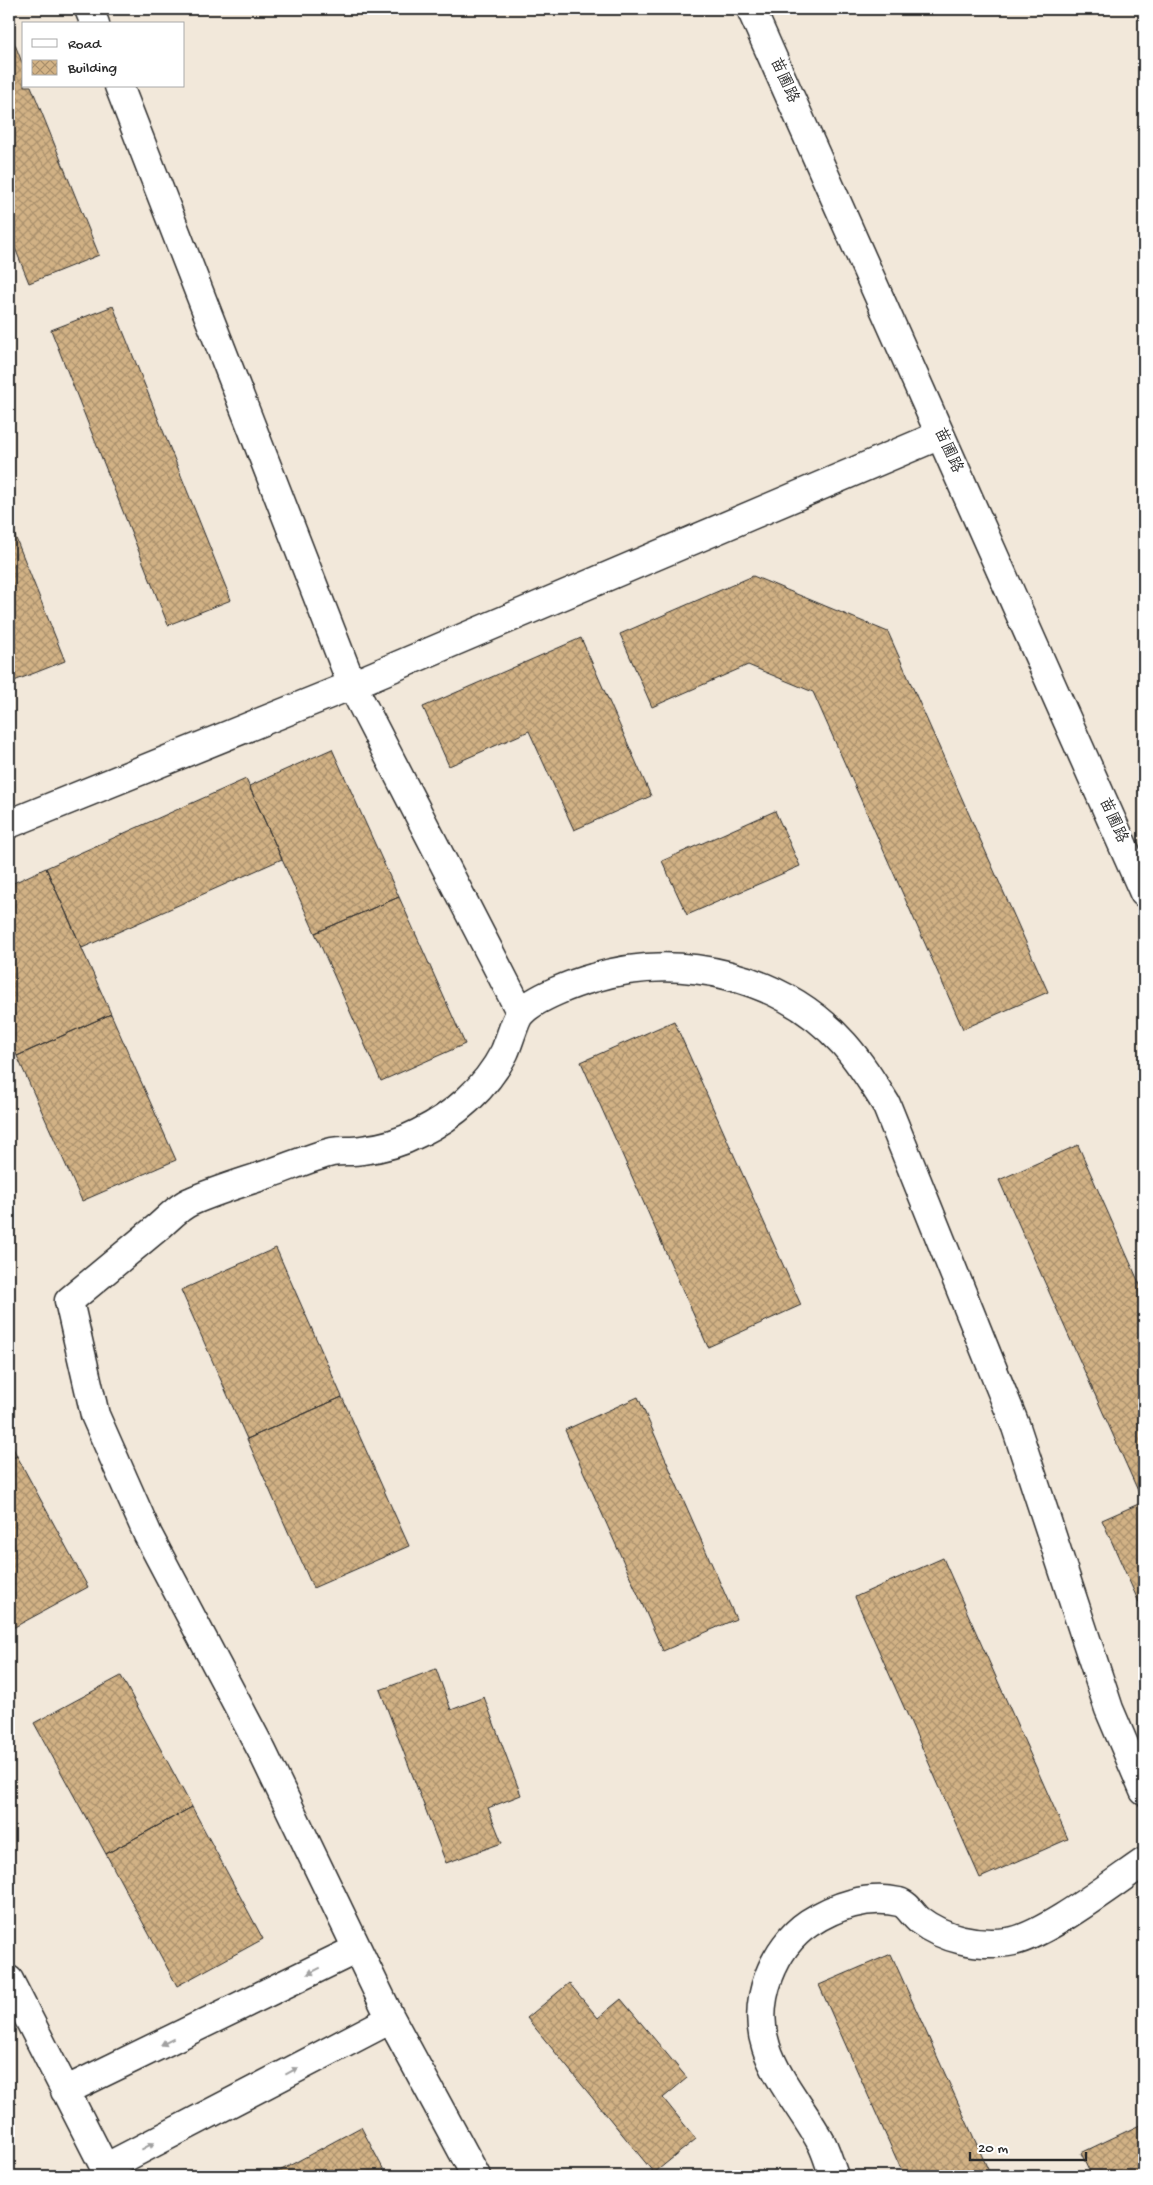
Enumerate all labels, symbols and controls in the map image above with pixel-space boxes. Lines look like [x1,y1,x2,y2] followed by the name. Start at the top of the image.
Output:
[22,22,185,88] legend
[68,36,102,54] text: Road
[765,54,803,107] street label: 苗圃路
[67,60,117,78] text: Building
[929,424,967,477] street label: 苗圃路
[1094,794,1132,847] street label: 苗圃路
[306,1966,321,1975] one-way arrow
[160,2038,175,2046] one-way arrow
[285,2067,300,2075] one-way arrow
[970,2130,1087,2162] scale bar
[978,2140,1008,2158] text: 20 m
[141,2142,155,2150] one-way arrow

